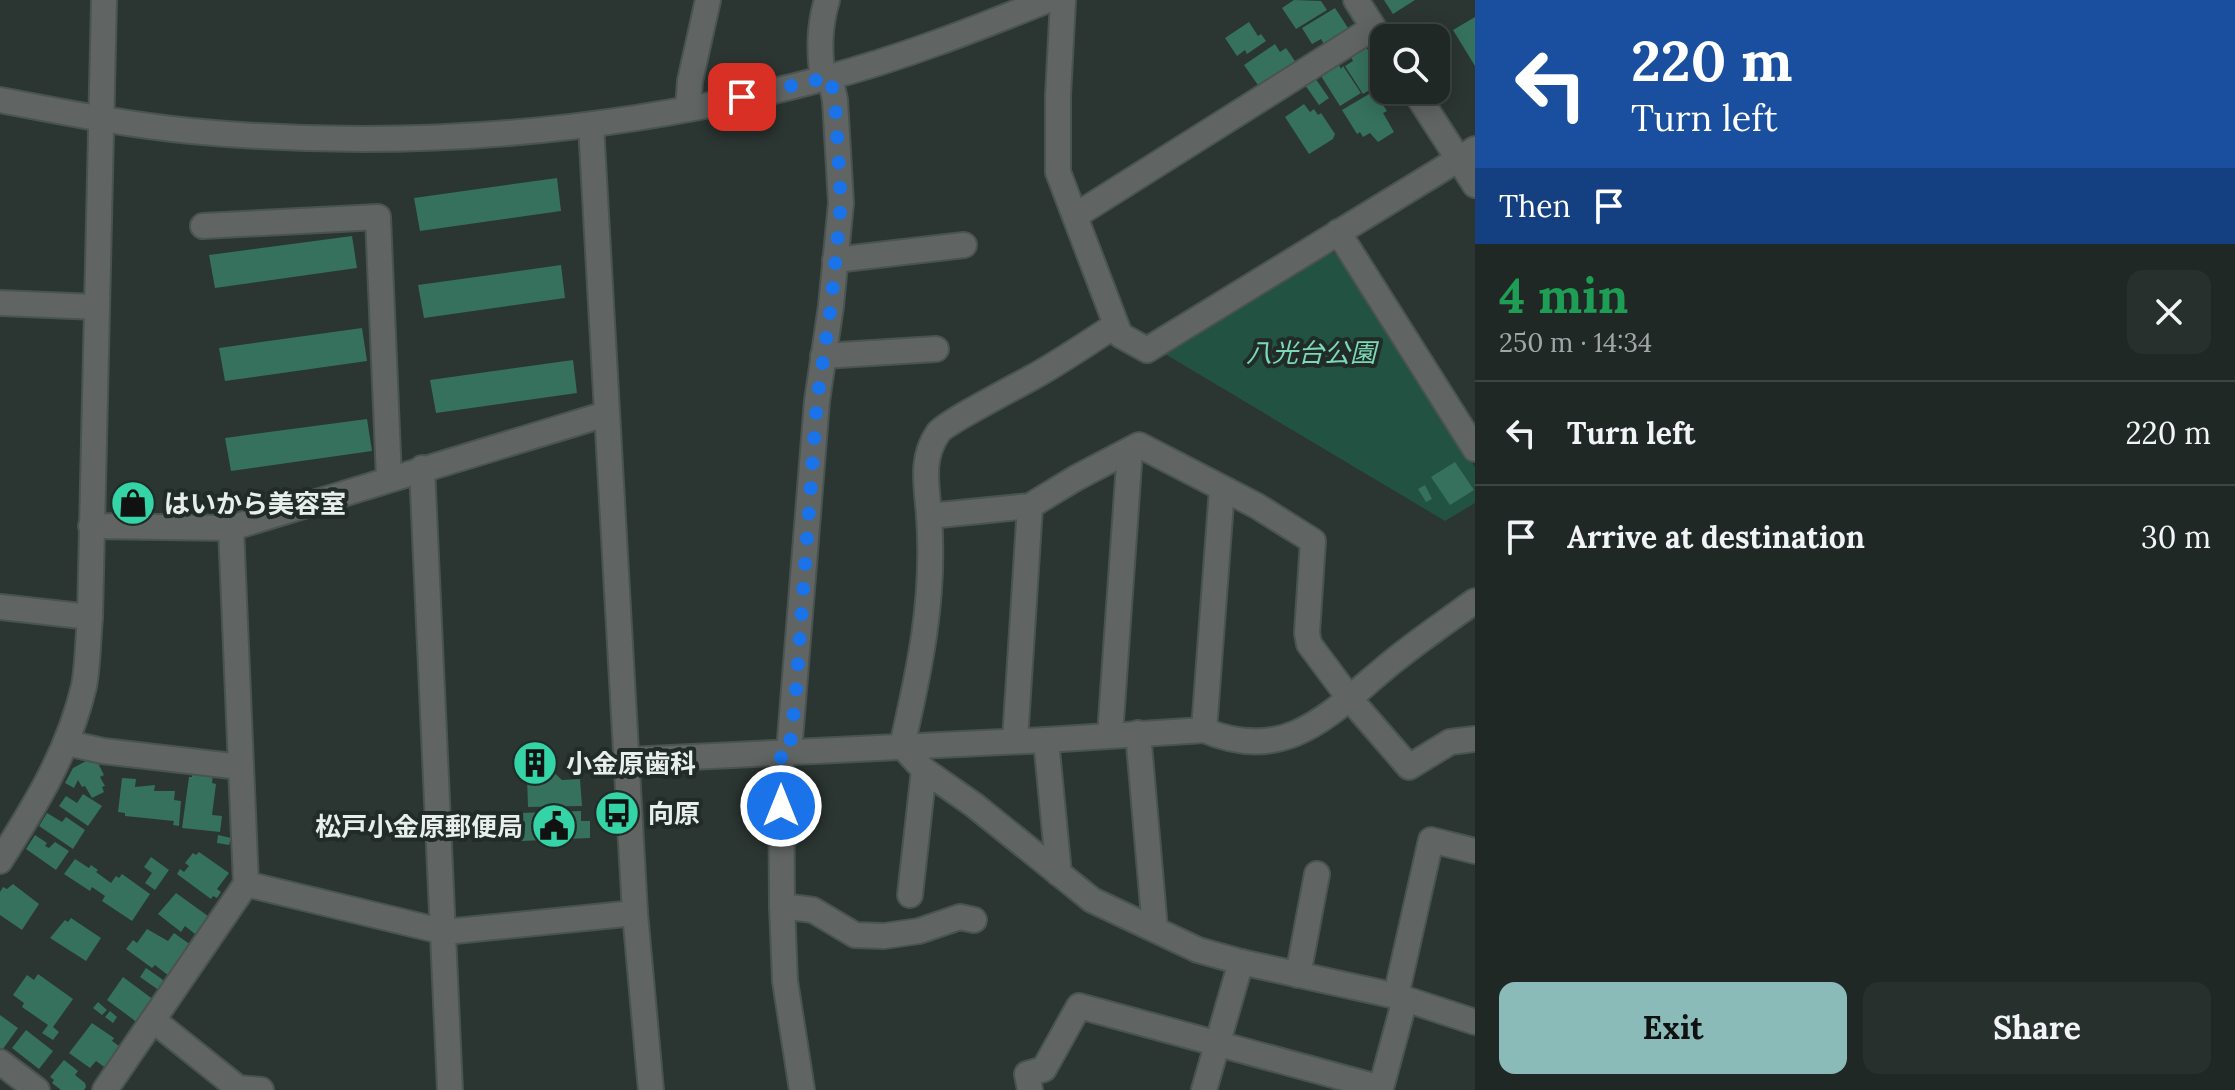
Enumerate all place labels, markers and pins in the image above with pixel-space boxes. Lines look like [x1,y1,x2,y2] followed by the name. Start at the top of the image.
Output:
[708,63,776,131] pin
[109,479,157,527] shop icon: はいから美容室
[164,487,346,520] place label: はいから美容室
[511,739,559,787] building icon: 小金原歯科
[566,747,696,780] place label: 小金原歯科
[593,789,641,837] bus stop icon: 向原
[648,797,700,830] place label: 向原
[530,802,578,850] public building icon: 松戸小金原郵便局
[315,810,523,843] place label: 松戸小金原郵便局

